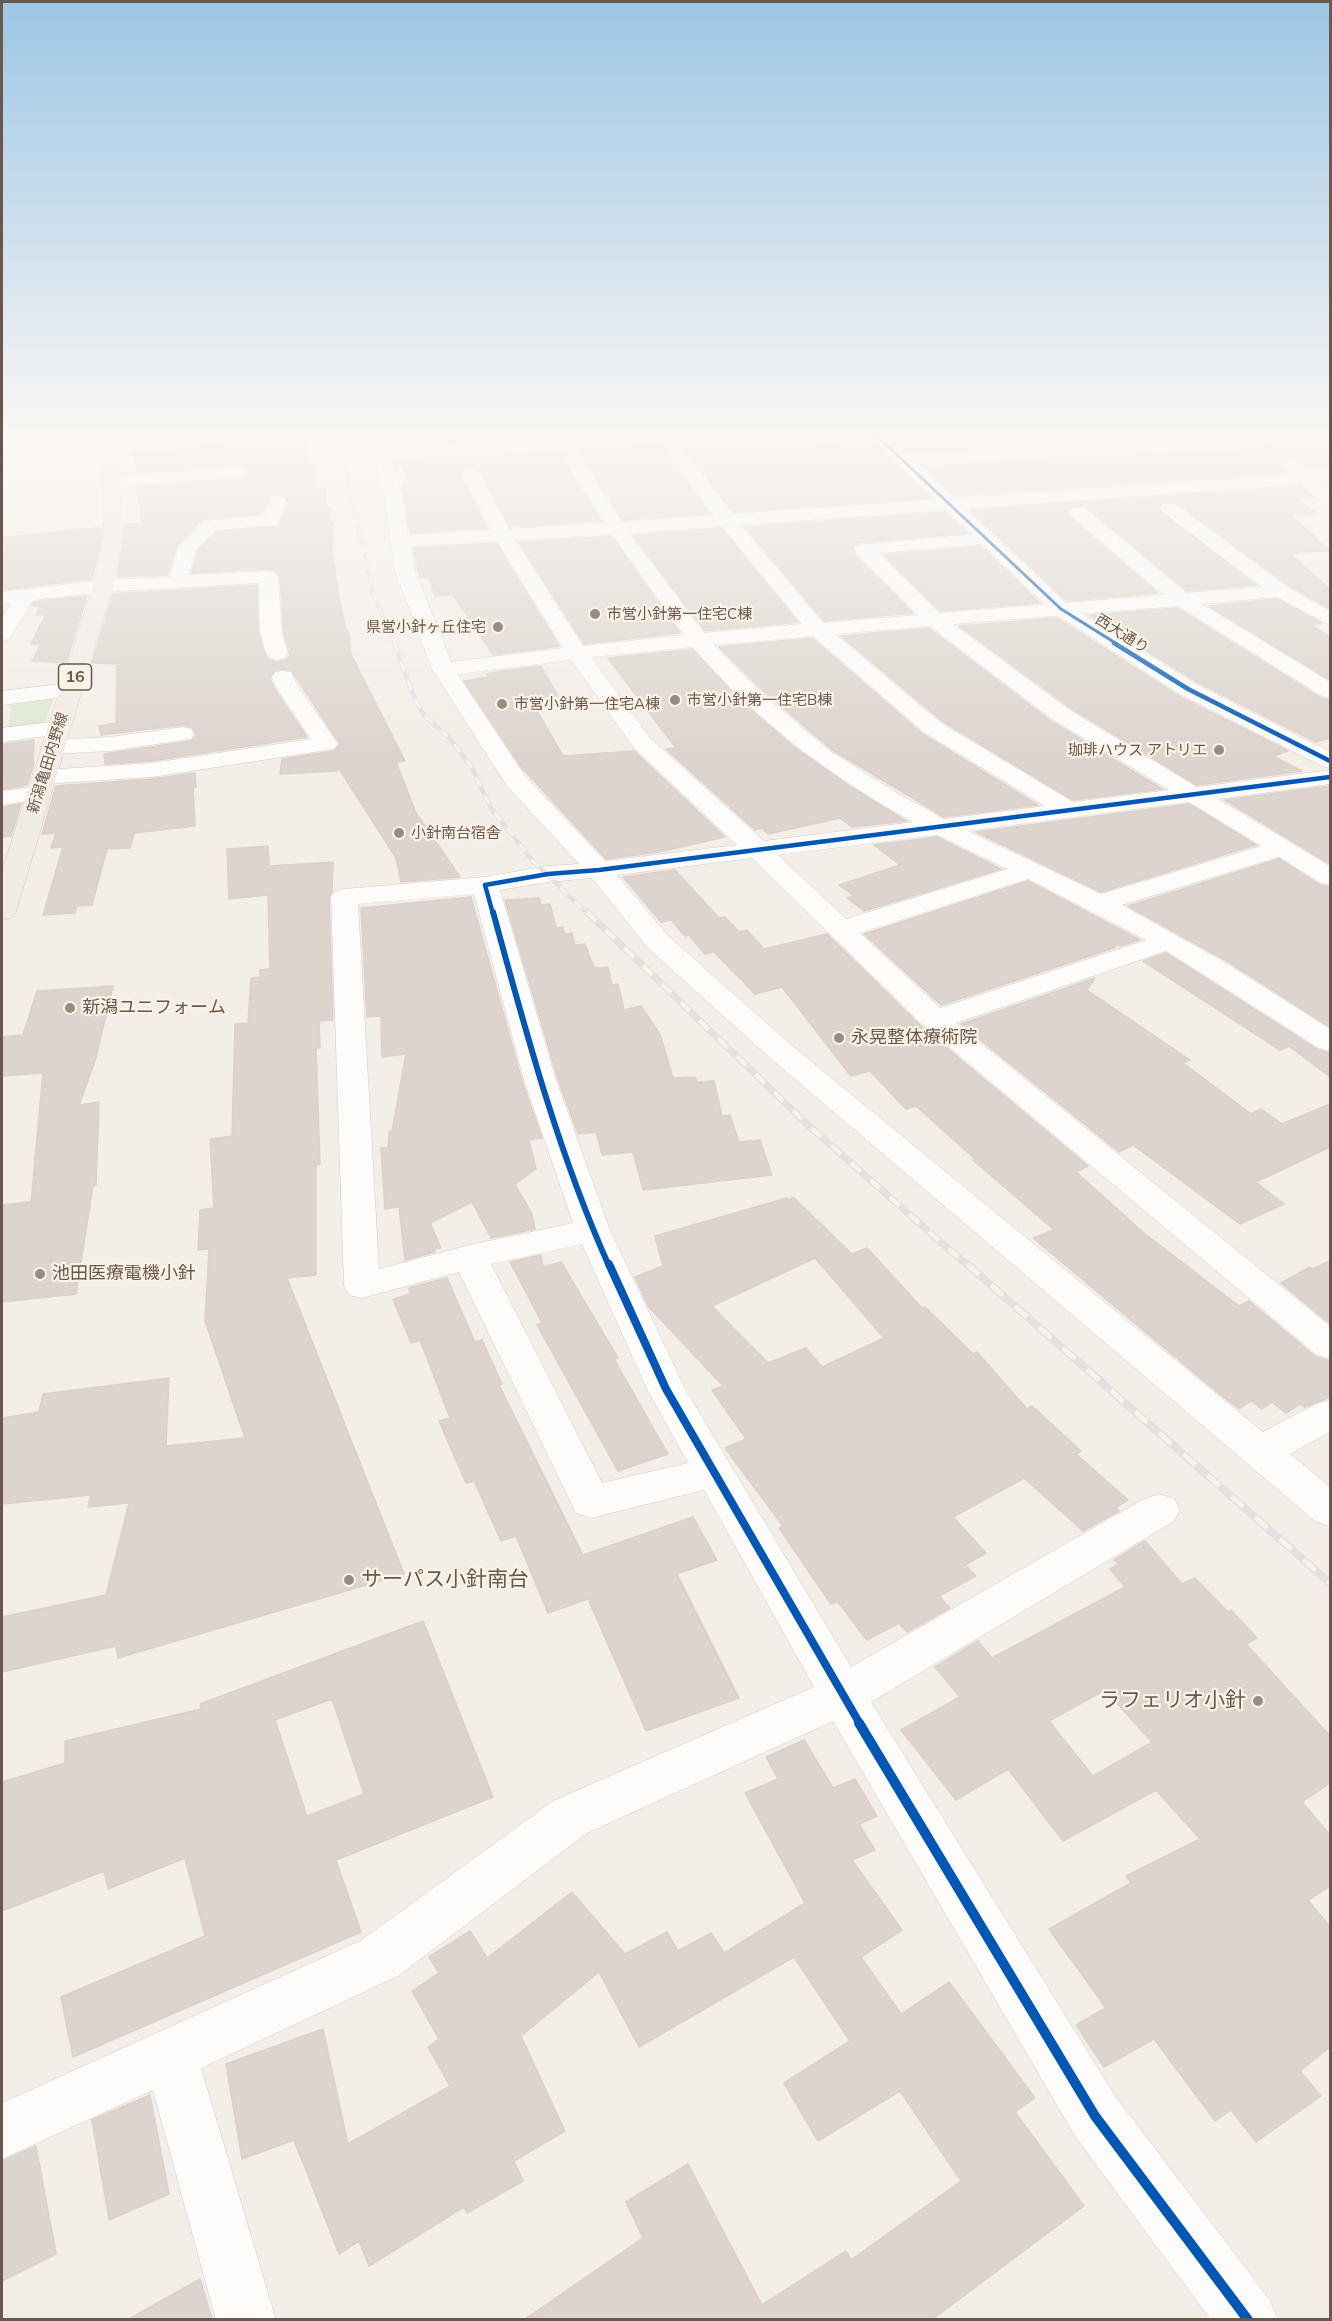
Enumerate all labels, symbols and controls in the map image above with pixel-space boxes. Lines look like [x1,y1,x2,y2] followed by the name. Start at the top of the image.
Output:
[607,605,752,623] place label: 市営小針第一住宅C棟
[588,607,602,621] marker: 市営小針第一住宅C棟
[1092,610,1152,658] street label: 西大通り
[366,618,486,636] place label: 県営小針ヶ丘住宅
[491,620,505,634] marker: 県営小針ヶ丘住宅
[58,664,92,690] road number: 16
[687,691,832,709] place label: 市営小針第一住宅B棟
[668,693,682,707] marker: 市営小針第一住宅B棟
[514,695,660,713] place label: 市営小針第一住宅A棟
[495,697,509,711] marker: 市営小針第一住宅A棟
[24,710,72,816] street label: 新潟亀田内野線
[1068,741,1207,759] place label: 珈琲ハウス アトリエ
[1212,743,1226,757] marker: 珈琲ハウス アトリエ
[411,824,501,842] place label: 小針南台宿舎
[392,826,406,840] marker: 小針南台宿舎
[82,997,226,1019] place label: 新潟ユニフォーム
[63,1001,77,1015] marker: 新潟ユニフォーム
[851,1027,977,1049] place label: 永晃整体療術院
[832,1031,846,1045] marker: 永晃整体療術院
[52,1263,196,1285] place label: 池田医療電機小針
[33,1267,47,1281] marker: 池田医療電機小針
[361,1567,529,1593] place label: サーパス小針南台
[342,1573,356,1587] marker: サーパス小針南台
[1099,1688,1246,1714] place label: ラフェリオ小針
[1251,1694,1265,1708] marker: ラフェリオ小針

